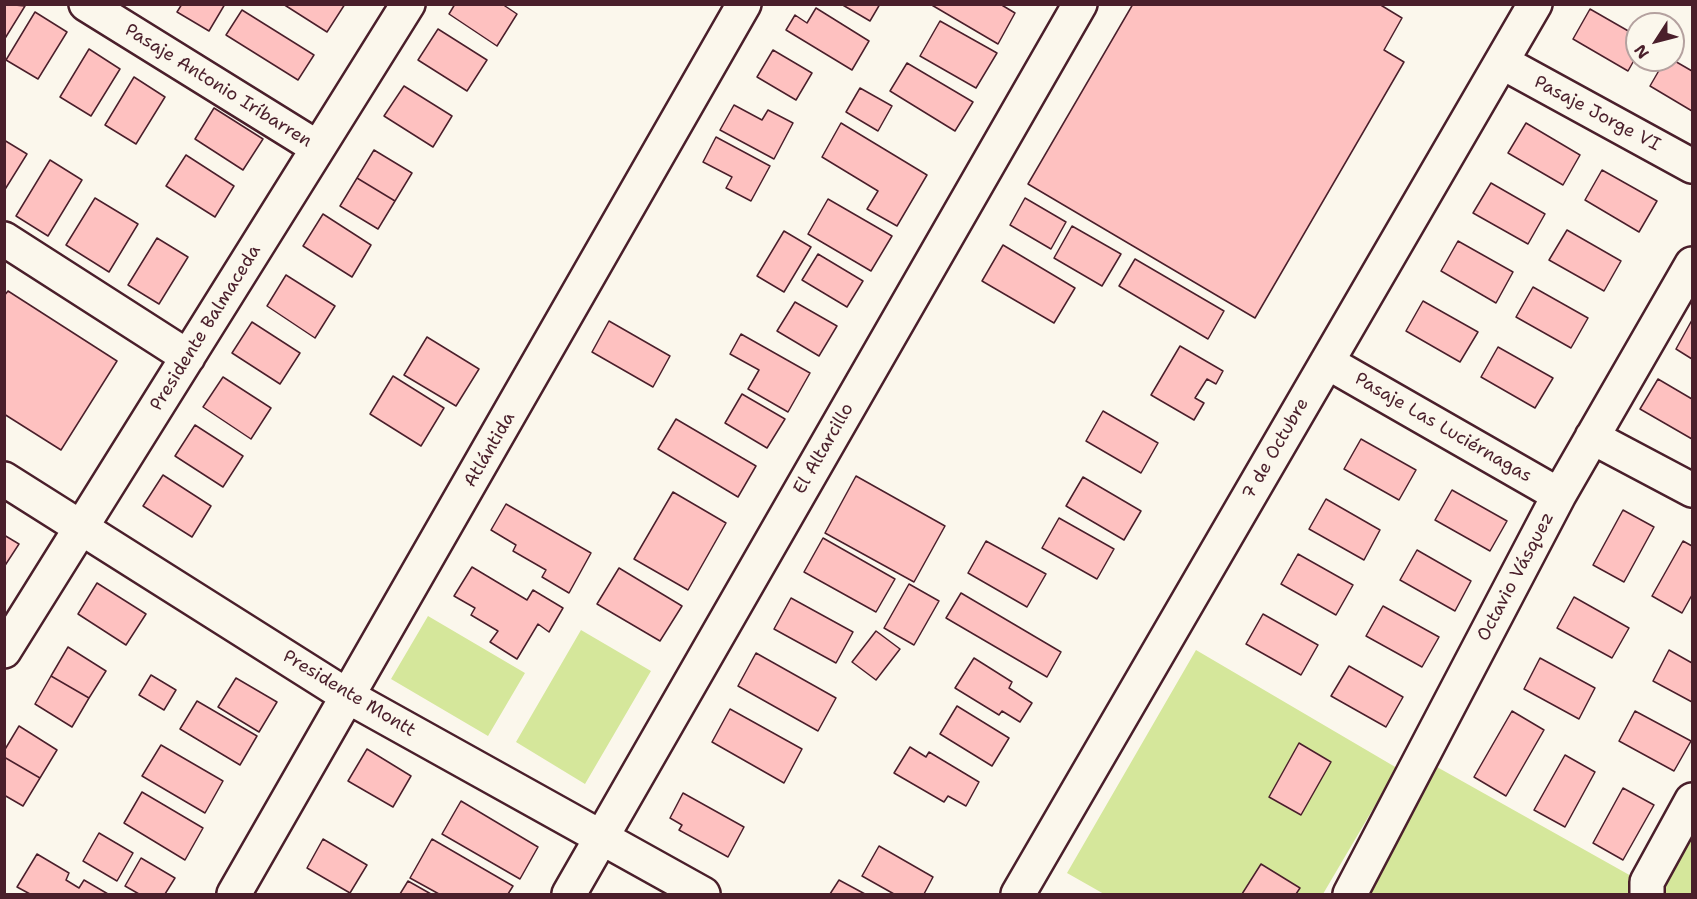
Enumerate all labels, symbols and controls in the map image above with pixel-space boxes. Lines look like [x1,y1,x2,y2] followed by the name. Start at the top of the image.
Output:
[1625,12,1685,72] north arrow
[121,19,315,153] street label: Pasaje Antonio Iríbarren
[1629,40,1654,63] text: N
[1530,72,1664,156] street label: Pasaje Jorge VI
[146,241,266,415] street label: Presidente Balmaceda
[1351,368,1535,488] street label: Pasaje Las Luciérnagas
[1238,394,1314,504] street label: 7 de Octubre
[789,400,859,498] street label: El Altarcillo
[460,409,520,491] street label: Atlántida
[1473,509,1559,645] street label: Octavio Vásquez
[279,646,419,742] street label: Presidente Montt

